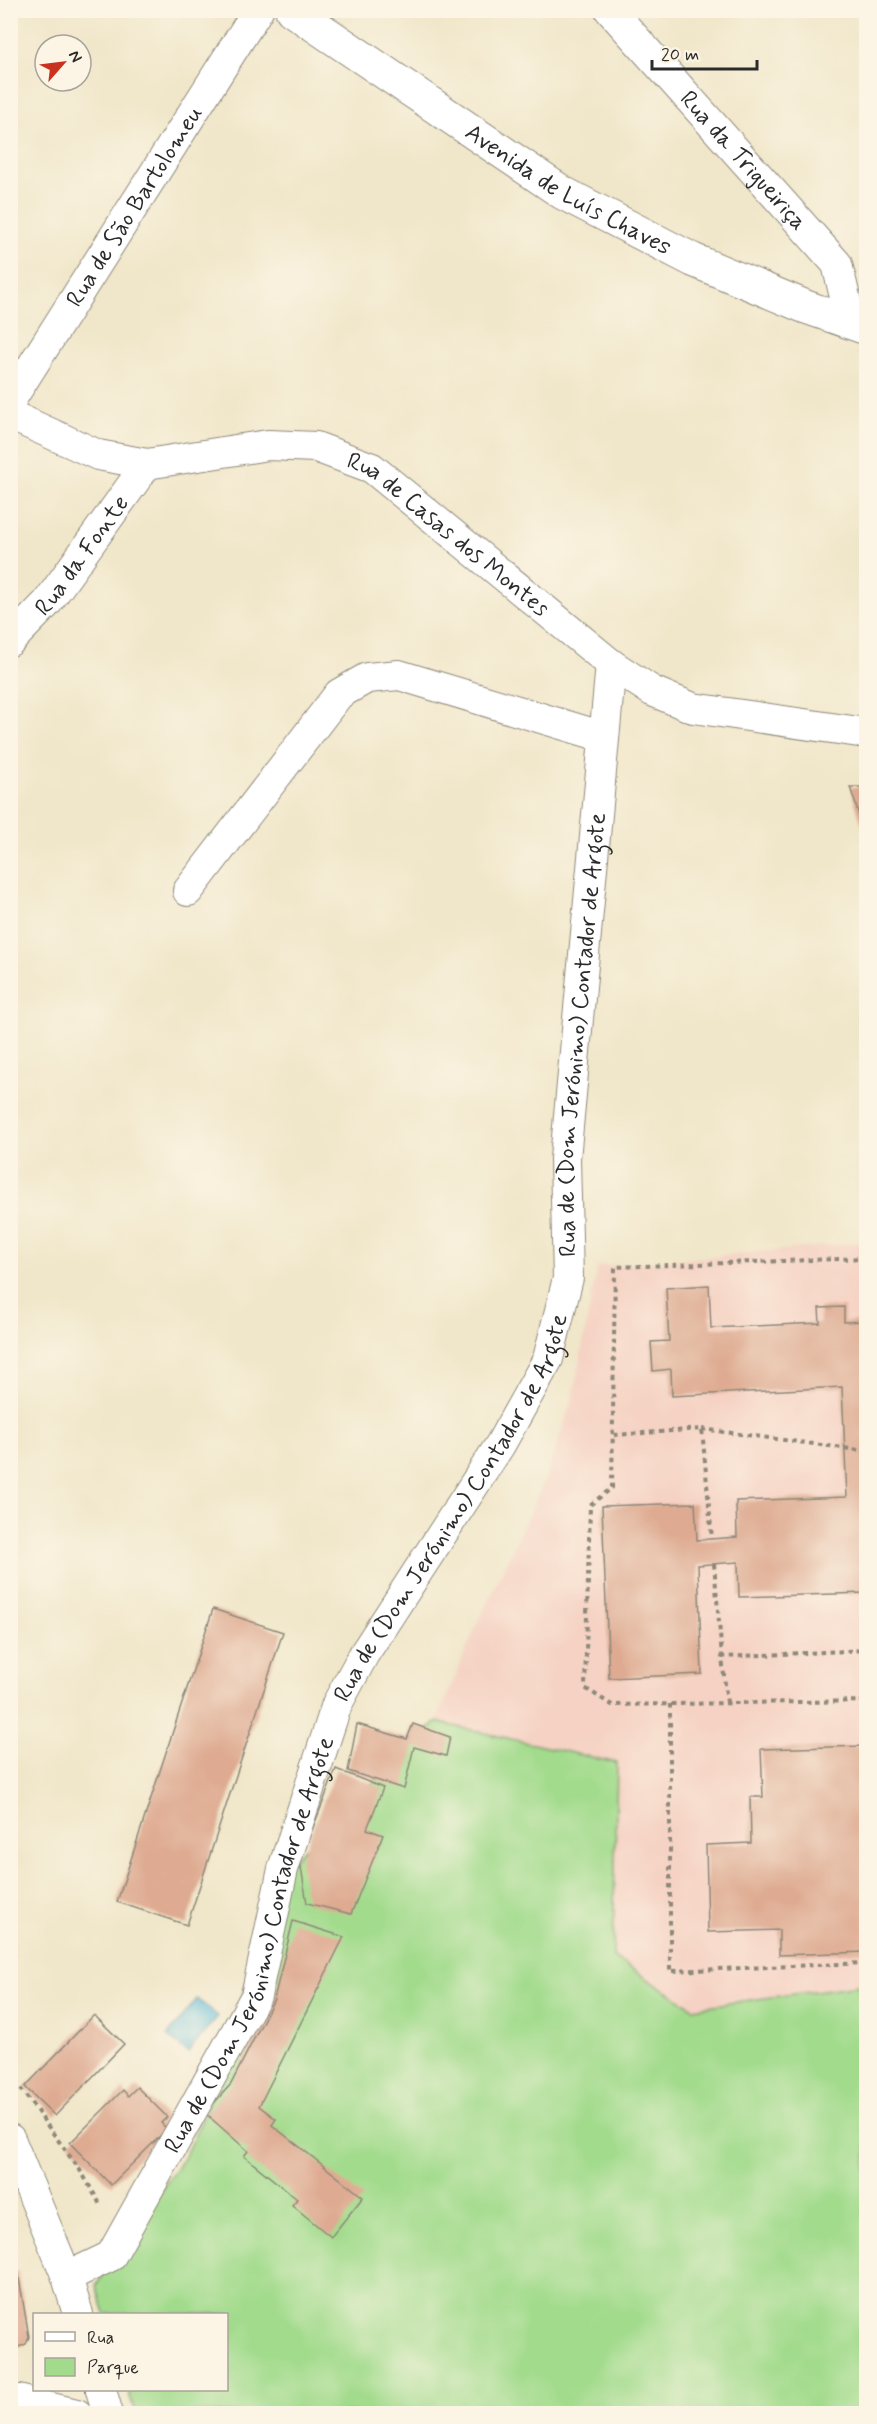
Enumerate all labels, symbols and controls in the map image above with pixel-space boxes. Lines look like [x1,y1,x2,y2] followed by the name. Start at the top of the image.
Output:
[33,33,93,93] north arrow
[652,33,757,71] scale bar
[661,43,699,67] text: 20 m
[63,47,87,66] text: N
[672,85,813,237] street label: Rua da Trigueiriça
[60,100,210,313] street label: Rua de São Bartolomeu
[459,117,677,263] street label: Avenida de Luís Chaves
[342,446,556,625] street label: Rua de Casas dos Montes
[29,489,137,623] street label: Rua da Fonte
[551,811,614,1257] street label: Rua de (Dom Jerónimo) Contador de Argote
[327,1311,576,1707] street label: Rua de (Dom Jerónimo) Contador de Argote
[157,1733,342,2159] street label: Rua de (Dom Jerónimo) Contador de Argote
[33,2313,228,2391] legend
[87,2326,114,2350] text: Rua
[87,2356,139,2380] text: Parque

